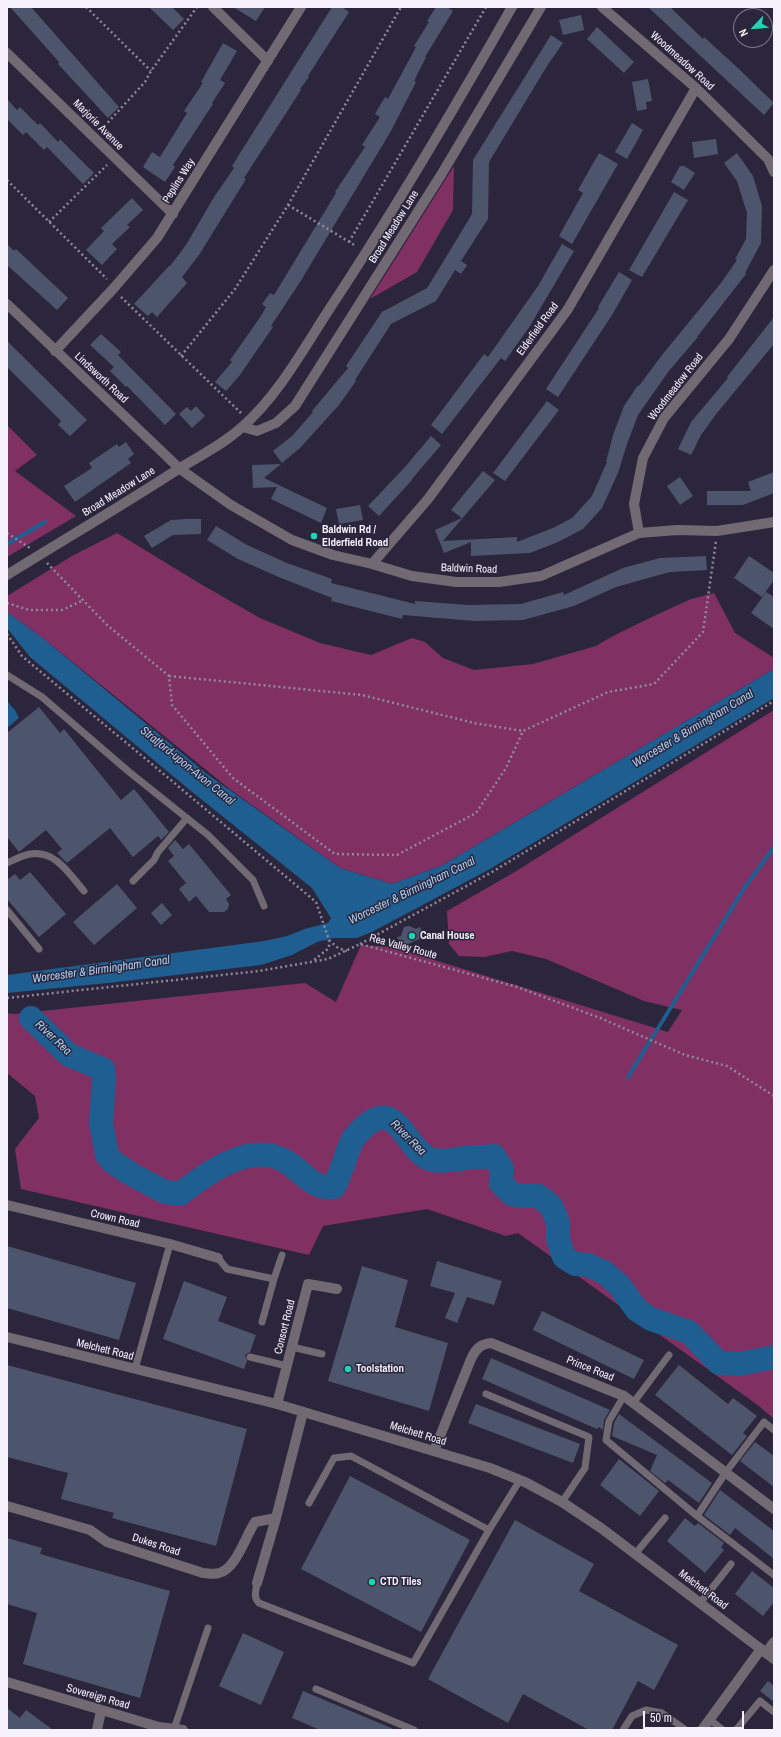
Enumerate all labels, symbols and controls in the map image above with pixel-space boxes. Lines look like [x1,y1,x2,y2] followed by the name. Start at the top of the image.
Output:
[733,8,773,48] north arrow
[735,27,751,39] text: N
[647,29,717,93] street label: Woodmeadow Road
[70,97,126,153] street label: Marjorie Avenue
[160,156,198,206] street label: Peplins Way
[366,188,422,266] street label: Broad Meadow Lane
[514,300,562,358] street label: Elderfield Road
[72,350,130,406] street label: Lindsworth Road
[646,351,706,423] street label: Woodmeadow Road
[80,464,158,520] street label: Broad Meadow Lane
[322,523,388,549] place label: Baldwin Rd / Elderfield Road
[309,531,319,541] marker: Baldwin Rd / Elderfield Road
[441,561,497,577] street label: Baldwin Road
[630,687,756,771] water label: Worcester & Birmingham Canal
[137,724,237,808] water label: Stratford-upon-Avon Canal
[347,854,477,928] water label: Worcester & Birmingham Canal
[420,929,475,943] place label: Canal House
[407,931,417,941] marker: Canal House
[368,932,438,962] street label: Rea Valley Route
[31,953,171,987] water label: Worcester & Birmingham Canal
[32,1018,74,1058] water label: River Rea
[387,1117,429,1159] water label: River Rea
[89,1207,141,1231] street label: Crown Road
[272,1298,298,1356] street label: Consort Road
[75,1337,135,1363] street label: Melchett Road
[564,1353,616,1385] street label: Prince Road
[356,1362,404,1376] place label: Toolstation
[343,1364,353,1374] marker: Toolstation
[388,1419,448,1449] street label: Melchett Road
[130,1531,182,1559] street label: Dukes Road
[676,1567,730,1613] street label: Melchett Road
[380,1575,421,1589] place label: CTD Tiles
[367,1577,377,1587] marker: CTD Tiles
[65,1682,131,1712] street label: Sovereign Road
[645,1703,746,1729] scale bar
[650,1710,672,1726] text: 50 m

